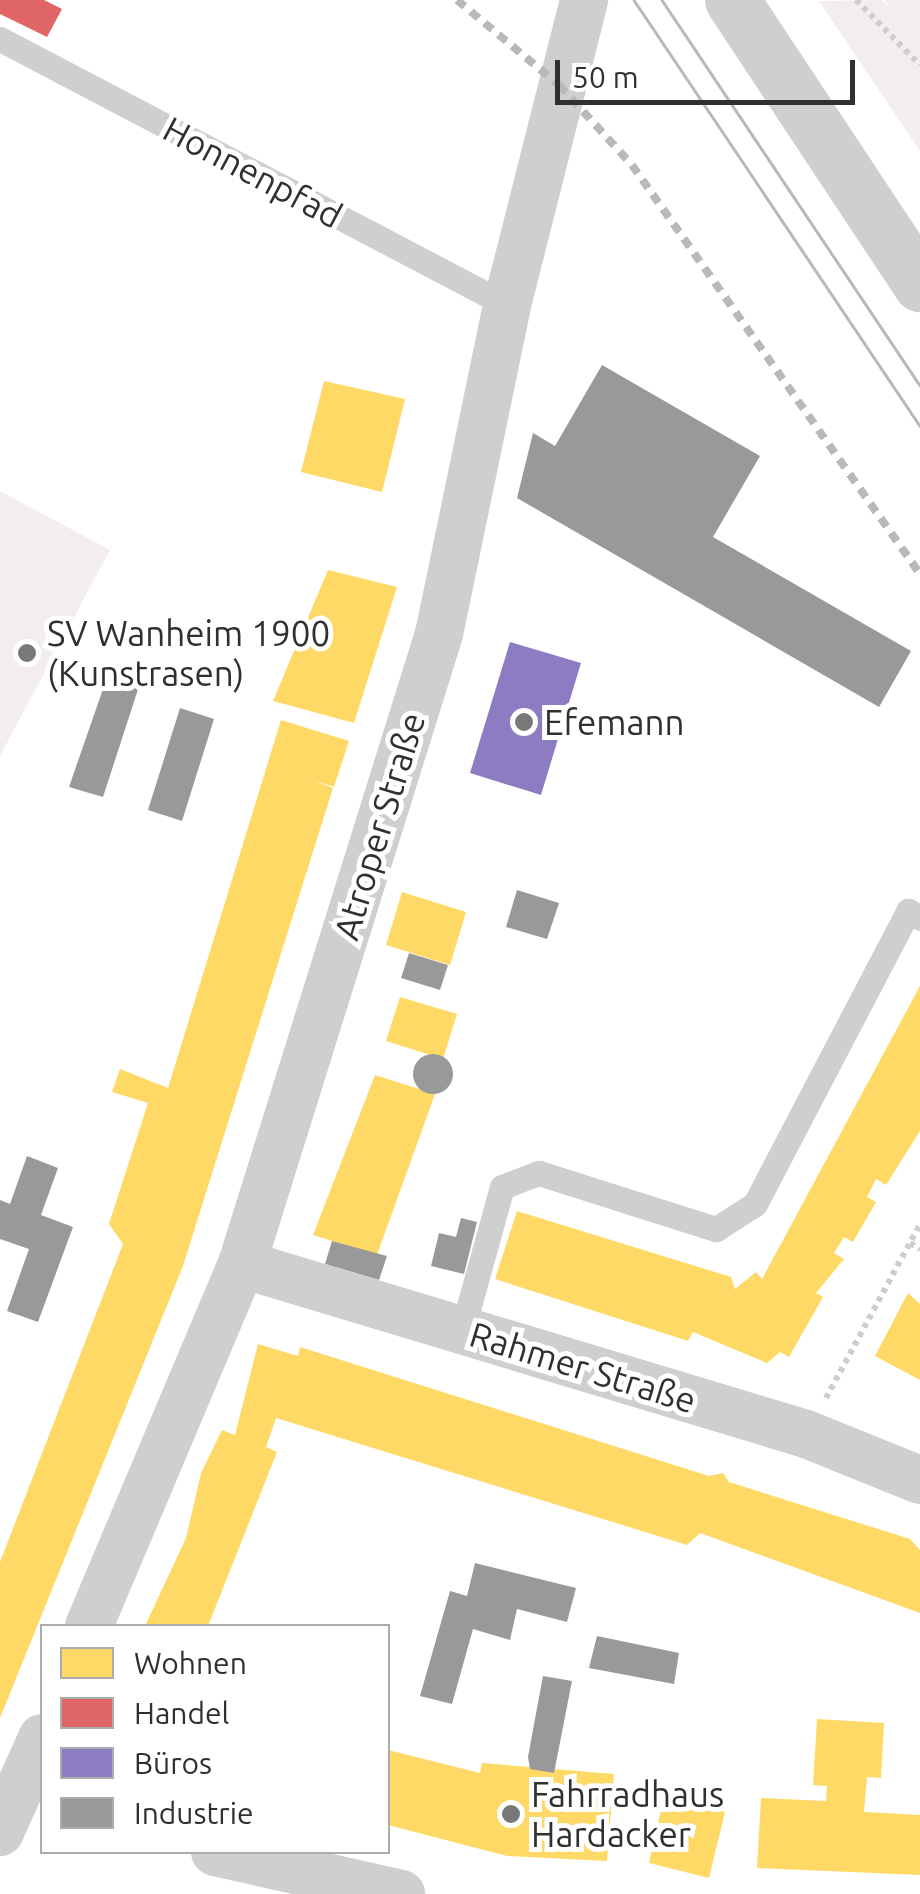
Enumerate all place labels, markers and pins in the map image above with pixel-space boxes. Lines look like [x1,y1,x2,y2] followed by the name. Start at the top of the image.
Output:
[47,612,330,694] place label: SV Wanheim 1900 (Kunstrasen)
[16,642,38,664] marker: SV Wanheim 1900 (Kunstrasen)
[544,701,684,743] place label: Efemann
[513,711,535,733] marker: Efemann
[531,1773,724,1855] place label: Fahrradhaus Hardacker
[500,1803,522,1825] marker: Fahrradhaus Hardacker

